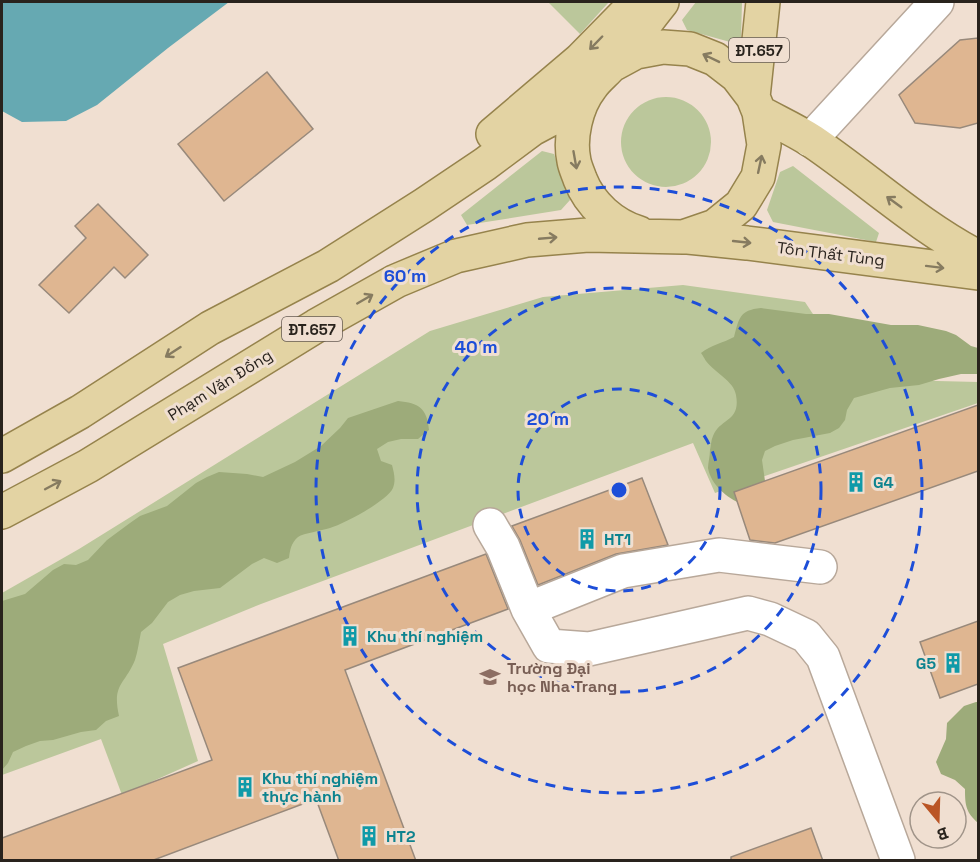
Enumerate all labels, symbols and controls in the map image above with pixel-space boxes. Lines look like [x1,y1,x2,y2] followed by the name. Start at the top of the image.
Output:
[589,36,604,51] one-way arrow
[729,38,789,62] road number: ĐT.657
[702,52,720,64] one-way arrow
[570,150,581,169] one-way arrow
[755,155,766,175] one-way arrow
[887,196,903,208] one-way arrow
[538,232,558,243] one-way arrow
[731,237,751,248] one-way arrow
[776,237,886,271] street label: Tôn Thất Tùng
[925,262,944,273] one-way arrow
[384,264,426,287] text: 60 m
[356,292,373,304] one-way arrow
[282,317,342,341] road number: ĐT.657
[454,335,498,358] text: 40 m
[164,344,276,426] street label: Phạm Văn Đồng
[165,346,182,358] one-way arrow
[527,407,569,430] text: 20 m
[844,470,868,494] building icon: G4
[873,472,894,493] place label: G4
[44,479,61,491] one-way arrow
[609,480,629,500] centre of rings
[575,527,599,551] building icon: HT1
[604,529,631,550] place label: HT1
[338,624,362,648] building icon: Khu thí nghiệm
[367,626,483,647] place label: Khu thí nghiệm
[941,651,965,675] building icon: G5
[916,653,936,674] place label: G5
[507,658,617,697] place label: Trường Đại học Nha Trang
[478,665,502,689] school or university icon: Trường Đại học Nha Trang
[262,768,378,807] place label: Khu thí nghiệm thực hành
[233,775,257,799] building icon: Khu thí nghiệm thực hành
[908,790,968,850] north arrow
[934,822,951,845] text: B
[357,824,381,848] building icon: HT2
[386,826,415,847] place label: HT2

